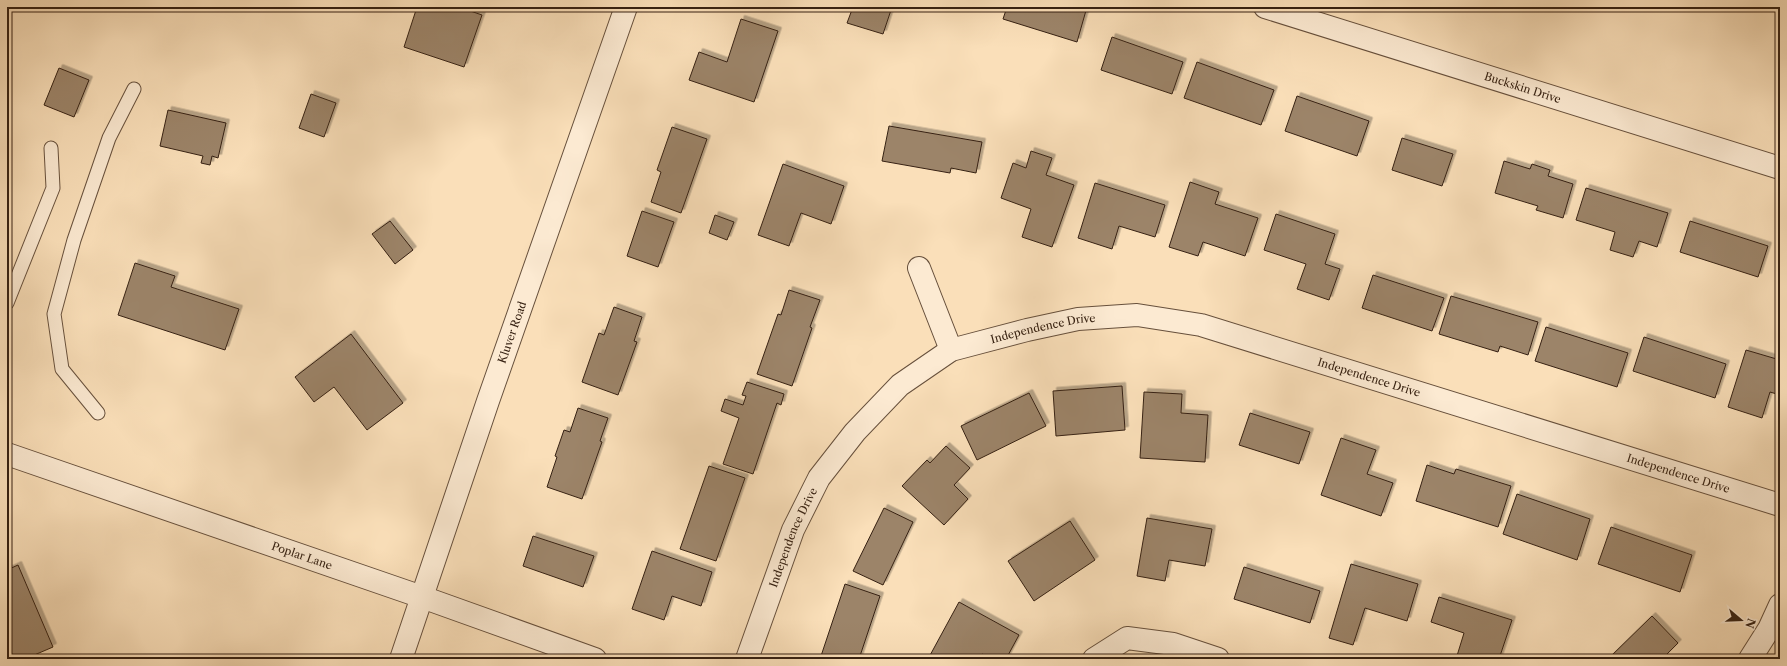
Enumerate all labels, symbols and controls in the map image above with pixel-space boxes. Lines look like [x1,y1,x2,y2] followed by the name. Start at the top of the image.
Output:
[1483,69,1563,106] street label: Buckskin Drive
[495,299,529,365] street label: Kluver Road
[989,311,1096,346] street label: Independence Drive
[1316,355,1422,400] street label: Independence Drive
[1625,451,1732,496] street label: Independence Drive
[766,485,820,589] street label: Independence Drive
[270,539,334,573] street label: Poplar Lane
[1721,600,1761,640] north arrow
[1742,616,1759,630] text: N

